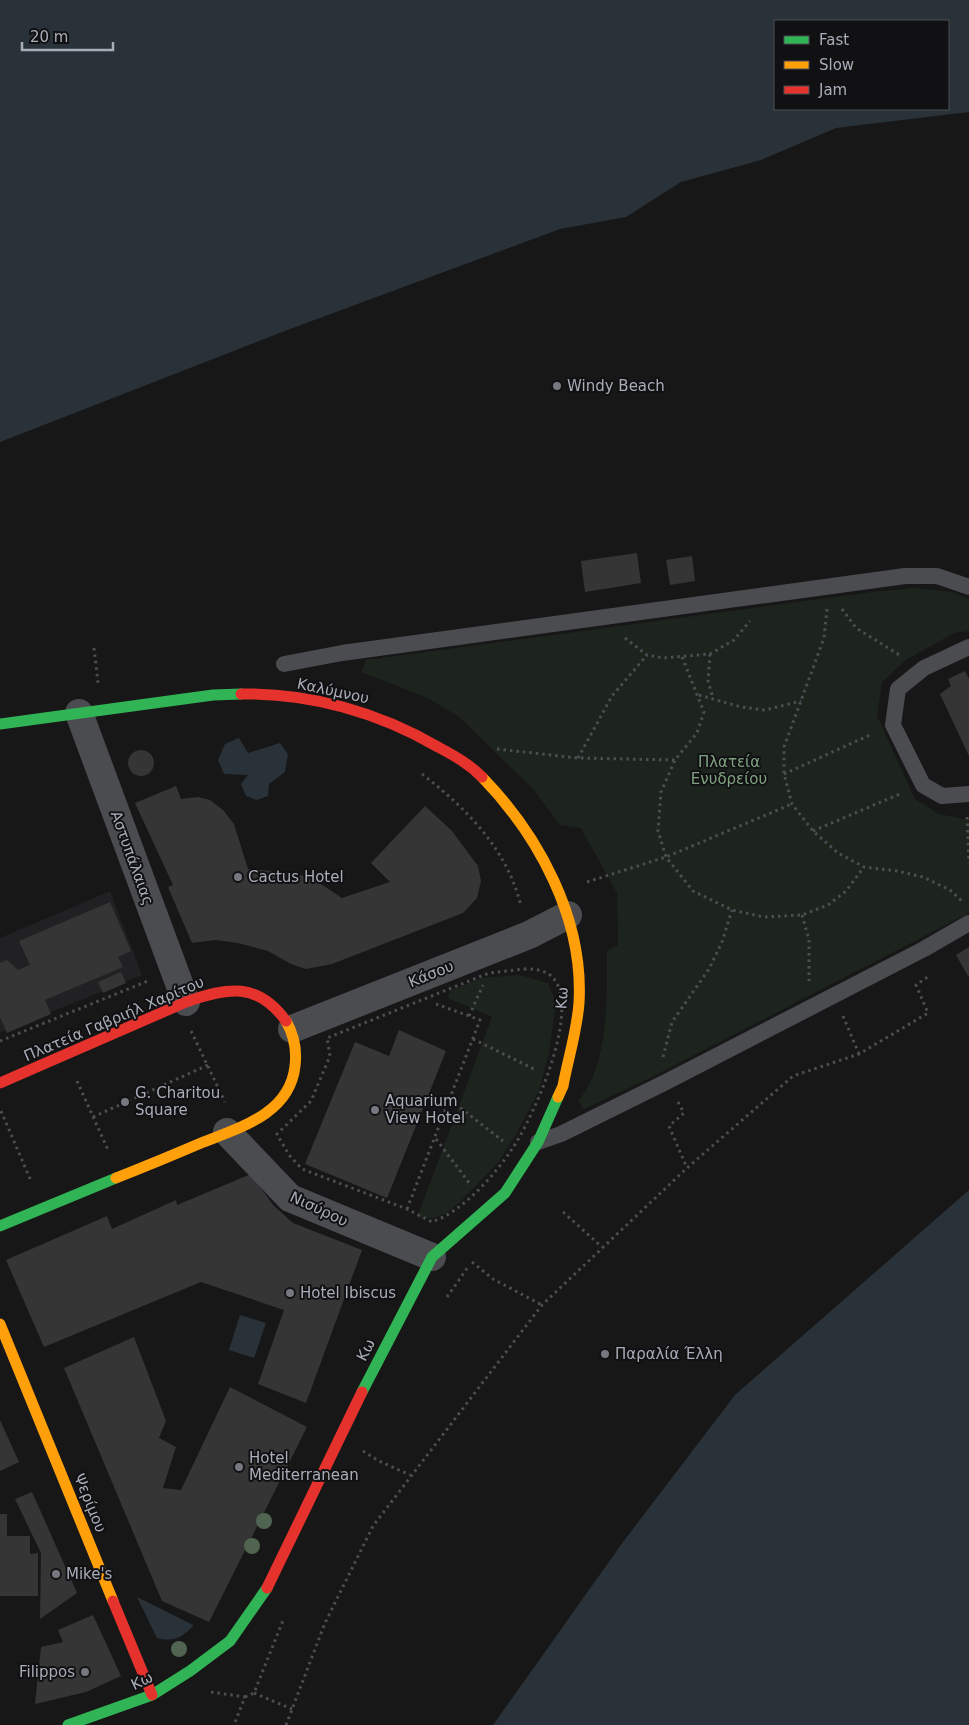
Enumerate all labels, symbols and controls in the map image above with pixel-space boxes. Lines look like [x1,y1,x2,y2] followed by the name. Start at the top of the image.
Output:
[22,20,114,52] scale bar
[774,20,949,110] legend
[30,28,68,46] text: 20 m
[819,31,849,49] text: Fast
[819,56,854,74] text: Slow
[818,81,847,99] text: Jam
[567,377,665,395] place label: Windy Beach
[551,380,563,392] marker: Windy Beach
[295,675,371,707] street label: Καλύμνου
[691,753,767,788] park label: Πλατεία Ενυδρείου
[107,808,157,908] street label: Αστυπάλαιας
[248,868,344,886] place label: Cactus Hotel
[232,871,244,883] marker: Cactus Hotel
[406,957,456,991] street label: Κάσου
[21,973,207,1065] street label: Πλατεία Γαβριήλ Χαρίτου
[552,986,572,1010] street label: Κω
[135,1084,220,1119] place label: G. Charitou Square
[385,1092,465,1127] place label: Aquarium View Hotel
[119,1096,131,1108] marker: G. Charitou Square
[369,1104,381,1116] marker: Aquarium View Hotel
[287,1188,351,1230] street label: Νισύρου
[300,1284,396,1302] place label: Hotel Ibiscus
[284,1287,296,1299] marker: Hotel Ibiscus
[353,1336,379,1364] street label: Κω
[615,1345,723,1363] place label: Παραλία Έλλη
[599,1348,611,1360] marker: Παραλία Έλλη
[249,1449,359,1484] place label: Hotel Mediterranean
[233,1461,245,1473] marker: Hotel Mediterranean
[70,1471,110,1535] street label: Ψερίμου
[66,1565,113,1583] place label: Mike's
[50,1568,62,1580] marker: Mike's
[19,1663,75,1681] place label: Filippos
[79,1666,91,1678] marker: Filippos
[128,1668,156,1694] street label: Κω

